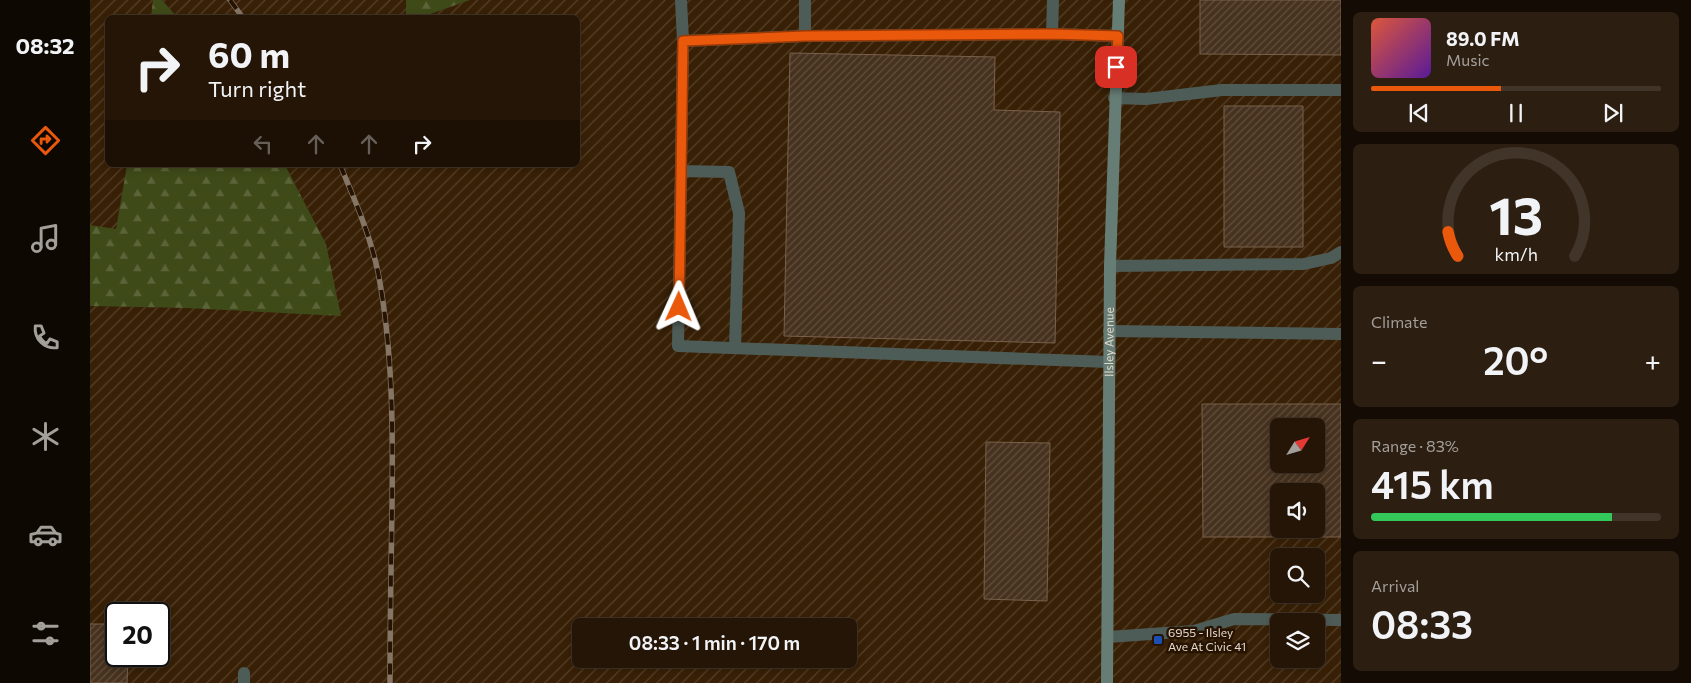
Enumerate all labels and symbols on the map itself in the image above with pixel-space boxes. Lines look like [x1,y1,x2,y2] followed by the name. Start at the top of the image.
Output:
[1095,46,1137,88] pin
[652,280,704,332] position arrow
[1101,307,1116,377] street label: Ilsley Avenue
[1270,418,1325,472] north arrow
[105,602,170,667] speed limit sign: 20
[1168,625,1246,653] place label: 6955 - Ilsley Ave At Civic 41
[1152,634,1164,646] marker: 6955 - Ilsley Ave At Civic 41

